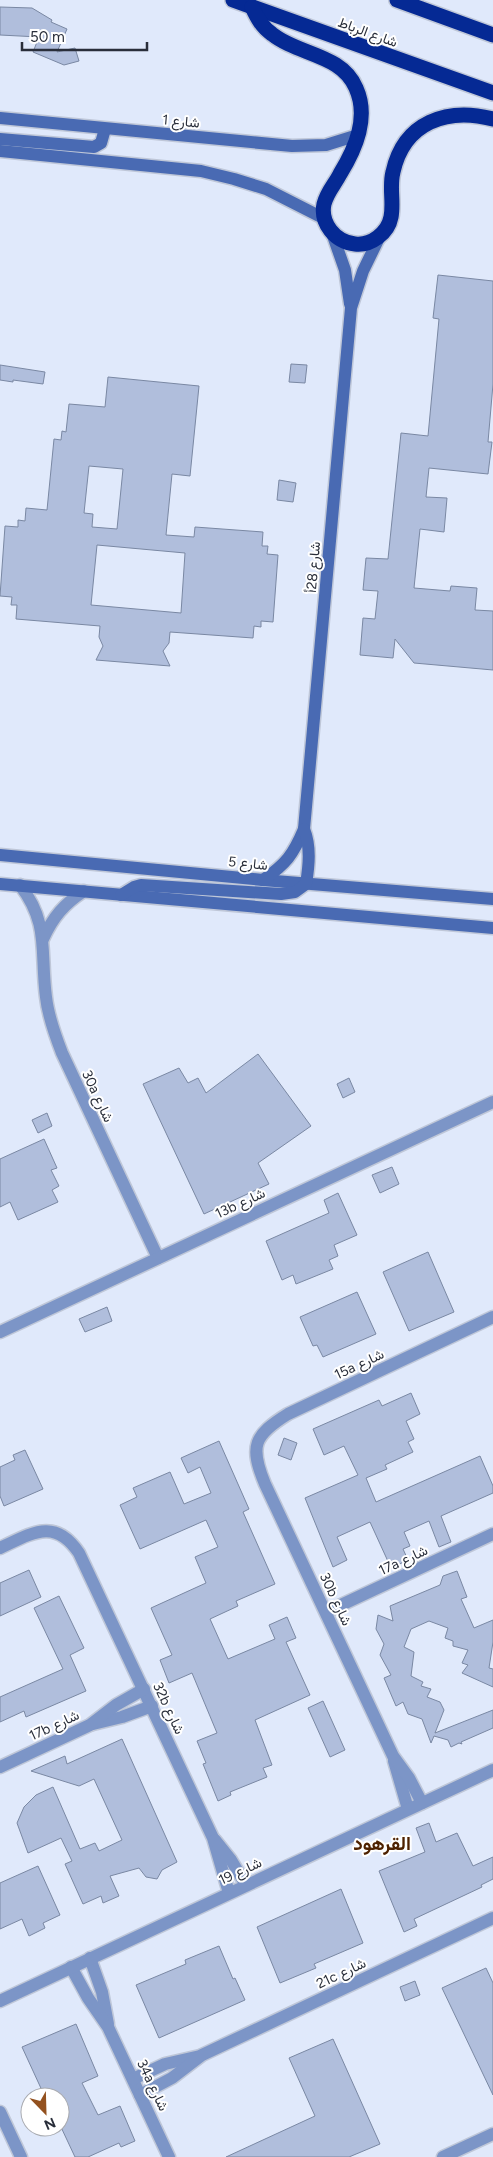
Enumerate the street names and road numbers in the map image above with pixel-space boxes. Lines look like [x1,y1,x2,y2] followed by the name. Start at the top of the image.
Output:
[335,14,400,53] street label: شارع الرباط
[161,111,200,134] street label: شارع 1
[303,541,326,594] street label: شارع 28أ
[227,853,269,876] street label: شارع 5
[76,1068,117,1126] street label: 30a شارع
[212,1185,269,1224] street label: 13b شارع
[332,1346,387,1385] street label: 15a شارع
[376,1542,431,1581] street label: 17a شارع
[314,1570,355,1629] street label: 30b شارع
[147,1680,188,1738] street label: 32b شارع
[27,1707,83,1746] street label: 17b شارع
[216,1854,265,1891] street label: شارع 19
[314,1955,370,1994] street label: 21c شارع
[131,2057,172,2115] street label: 34a شارع

